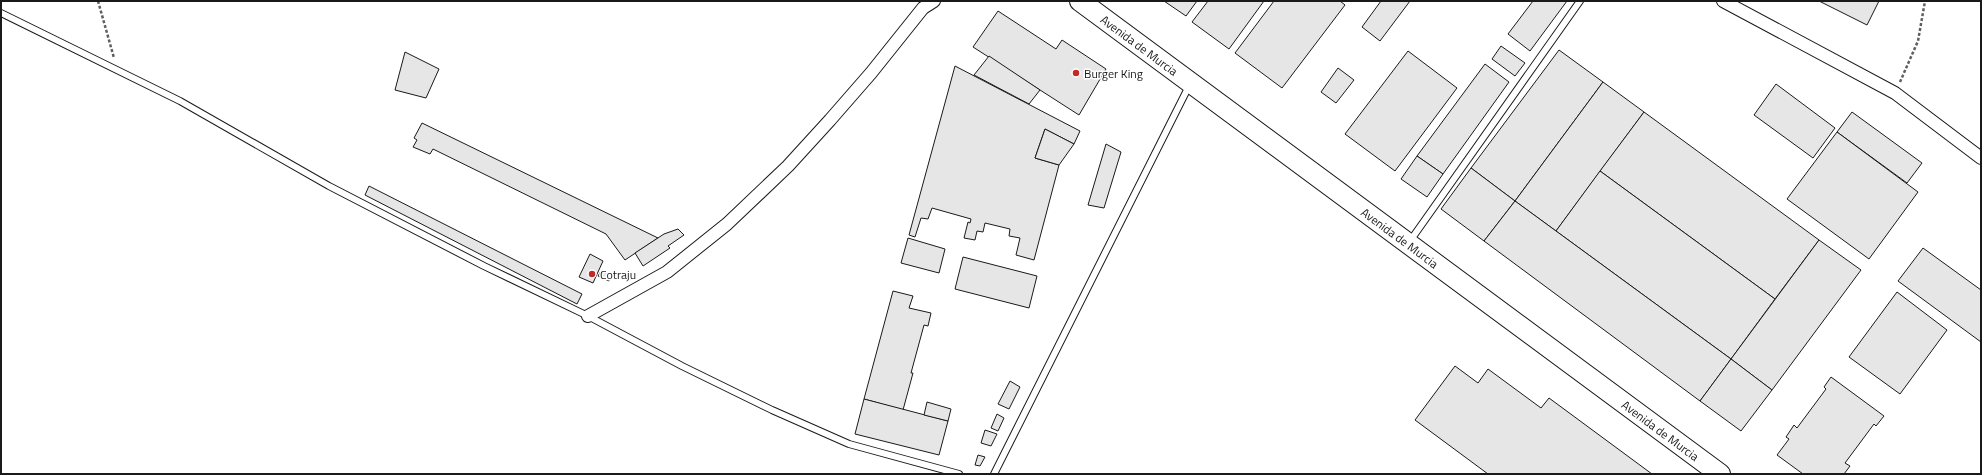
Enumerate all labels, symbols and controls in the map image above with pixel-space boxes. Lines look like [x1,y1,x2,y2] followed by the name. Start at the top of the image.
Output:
[1097,10,1182,80] street label: Avenida de Murcia
[1084,64,1143,83] place label: Burger King
[1071,68,1081,78] marker: Burger King
[1357,202,1443,273] street label: Avenida de Murcia
[600,265,636,284] place label: Cotraju
[587,269,597,279] marker: Cotraju
[1618,395,1703,465] street label: Avenida de Murcia

